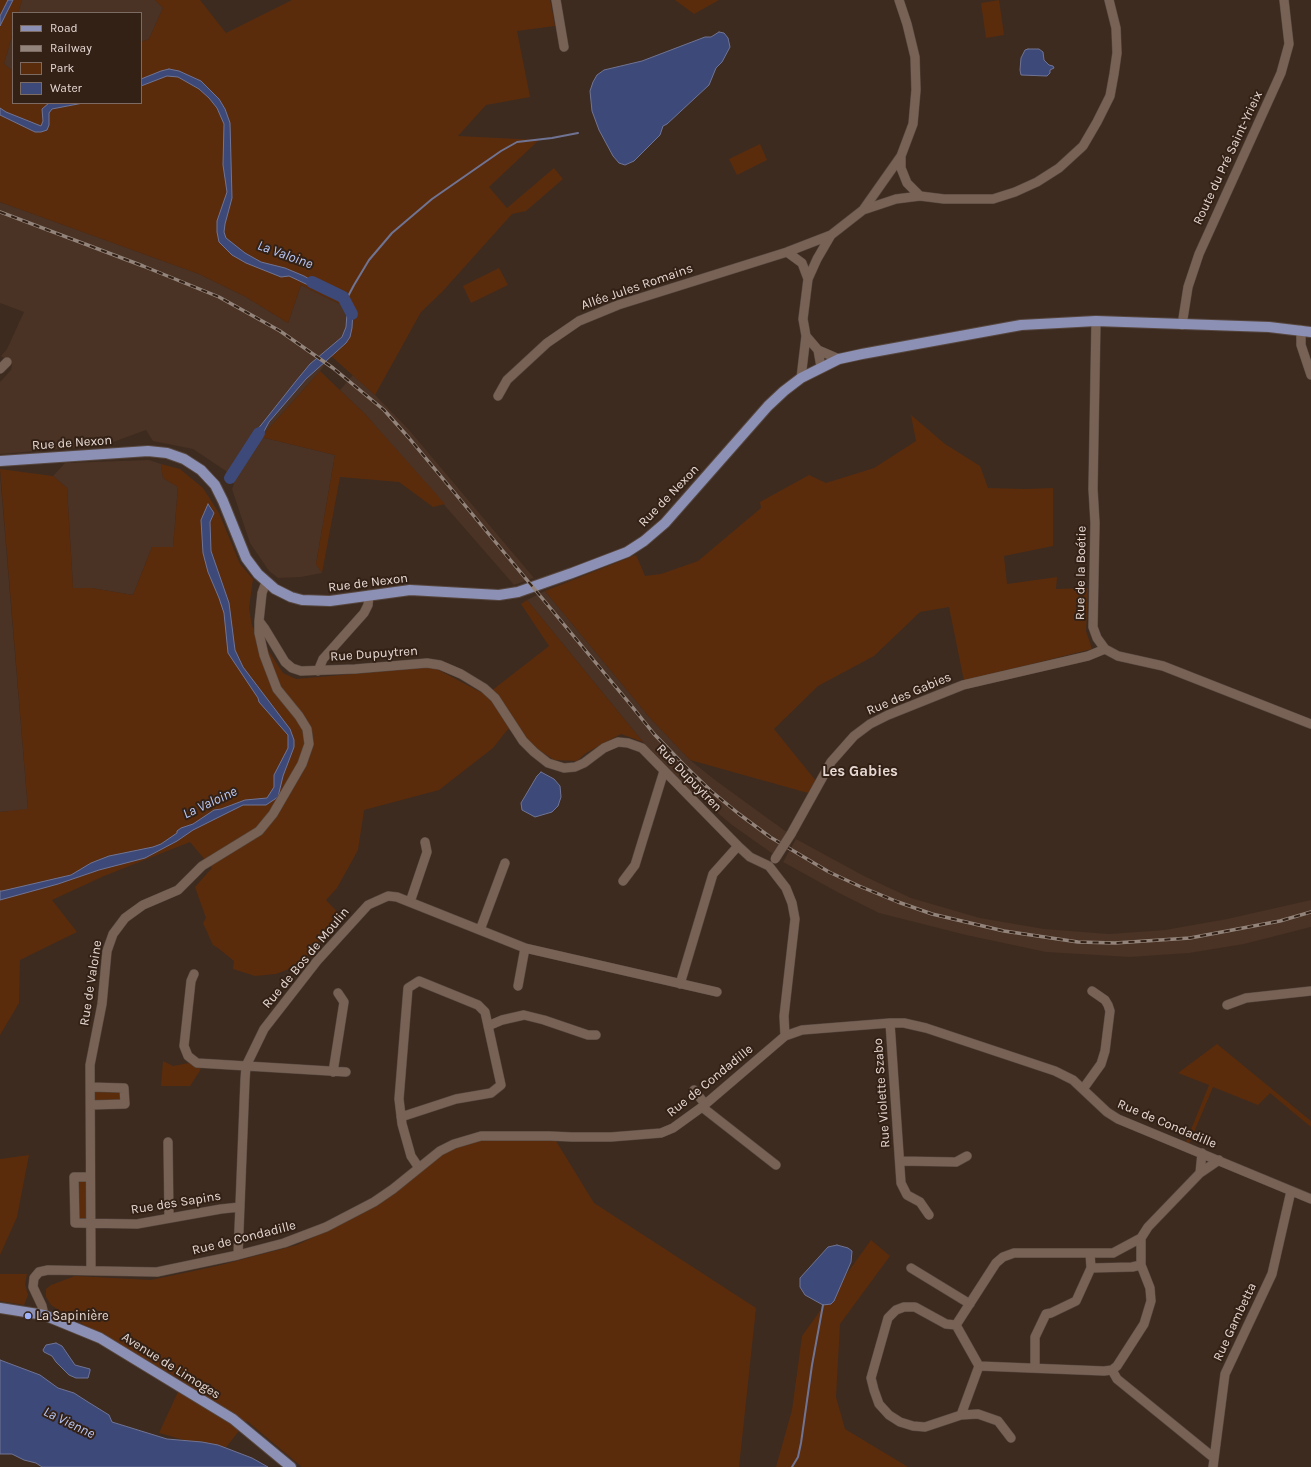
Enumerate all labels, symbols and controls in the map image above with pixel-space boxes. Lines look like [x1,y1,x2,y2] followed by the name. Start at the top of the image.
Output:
[12,12,142,104] legend
[50,21,78,35] text: Road
[50,41,92,55] text: Railway
[50,61,74,75] text: Park
[50,81,82,95] text: Water
[1190,88,1266,228] street label: Route du Pré Saint-Yrieix
[255,237,315,273] water label: La Valoine
[579,261,695,313] street label: Allée Jules Romains
[31,432,113,454] street label: Rue de Nexon
[636,462,702,530] street label: Rue de Nexon
[1072,526,1090,620] street label: Rue de la Boétie
[327,570,409,596] street label: Rue de Nexon
[330,643,418,665] street label: Rue Dupuytren
[864,669,954,719] street label: Rue des Gabies
[653,741,725,815] street label: Rue Dupuytren
[822,763,898,781] district label: Les Gabies
[180,783,240,823] water label: La Valoine
[259,904,353,1012] street label: Rue de Bos de Moulin
[77,939,105,1027] street label: Rue de Valoine
[870,1038,894,1148] street label: Rue Violette Szabo
[664,1041,756,1121] street label: Rue de Condadille
[1115,1096,1219,1152] street label: Rue de Condadille
[130,1188,222,1218] street label: Rue des Sapins
[191,1218,297,1258] street label: Rue de Condadille
[1210,1280,1260,1364] street label: Rue Gambetta
[36,1308,109,1324] place label: La Sapinière
[23,1311,33,1321] marker: La Sapinière
[119,1329,223,1403] street label: Avenue de Limoges
[41,1403,97,1443] water label: La Vienne

